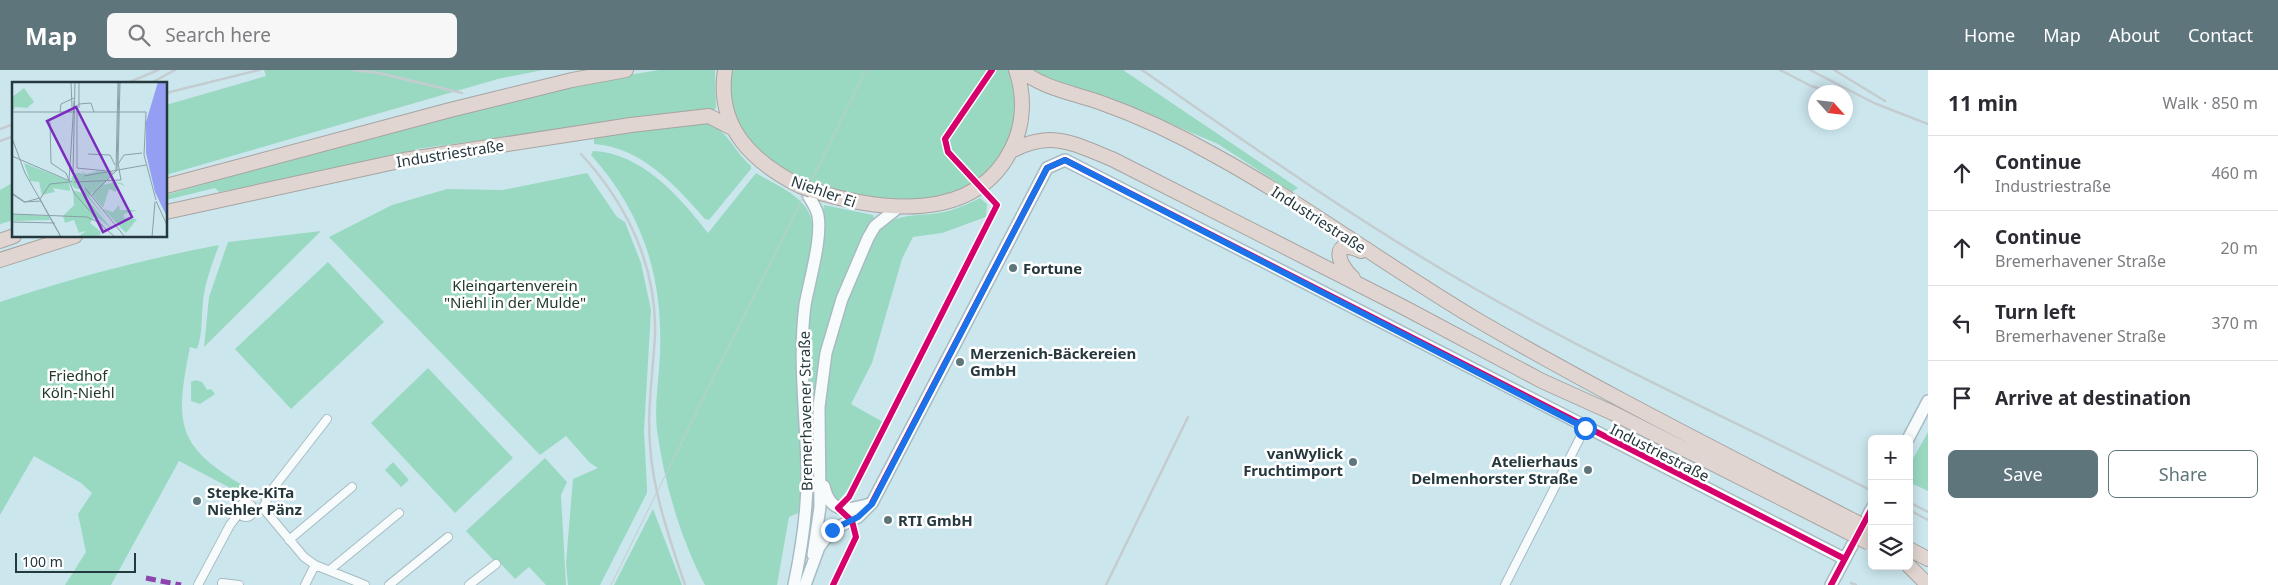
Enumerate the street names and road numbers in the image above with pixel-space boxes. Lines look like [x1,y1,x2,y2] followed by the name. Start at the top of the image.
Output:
[395,135,505,171] street label: Industriestraße
[789,171,859,211] street label: Niehler Ei
[1268,181,1370,257] street label: Industriestraße
[794,331,816,491] street label: Bremerhavener Straße
[1607,418,1713,486] street label: Industriestraße

